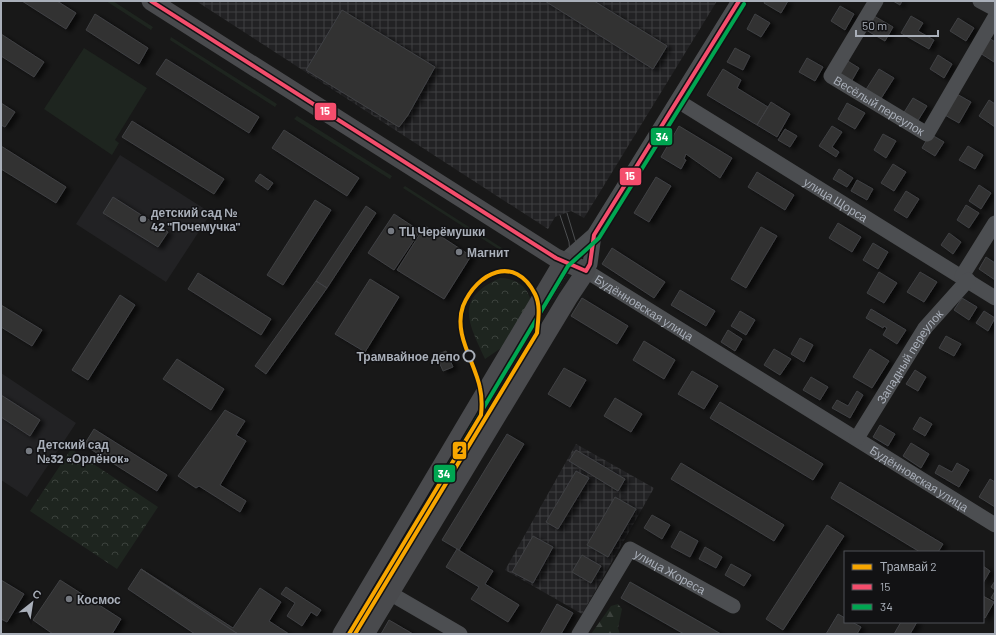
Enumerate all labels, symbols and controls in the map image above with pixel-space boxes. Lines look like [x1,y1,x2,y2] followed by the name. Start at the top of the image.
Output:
[856,12,938,38] scale bar
[862,18,887,32] text: 50 m
[832,73,928,138] street label: Весёлый переулок
[314,102,337,121] line badge: 15
[320,104,330,117] text: 15
[650,127,673,146] line badge: 34
[656,130,669,143] text: 34
[619,167,642,186] line badge: 15
[625,169,635,182] text: 15
[801,174,871,224] street label: улица Щорса
[151,205,241,234] place label: детский сад № 42 "Почемучка"
[138,214,148,224] marker: детский сад № 42 "Почемучка"
[399,224,485,239] place label: ТЦ Черёмушки
[386,226,396,236] marker: ТЦ Черёмушки
[467,245,509,259] place label: Магнит
[454,247,464,257] marker: Магнит
[593,271,696,343] street label: Будённовская улица
[873,306,946,406] street label: Западный переулок
[356,349,460,364] place label: Трамвайное депо
[462,349,476,363] marker: Трамвайное депо
[37,437,129,466] place label: Детский сад №32 «Орлёнок»
[452,441,467,460] line badge: 2
[868,442,972,514] street label: Будённовская улица
[457,443,463,456] text: 2
[24,446,34,456] marker: Детский сад №32 «Орлёнок»
[433,464,456,483] line badge: 34
[438,467,451,480] text: 34
[632,546,708,597] street label: улица Жореса
[844,551,984,623] legend
[880,559,937,574] text: Трамвай 2
[880,579,890,593] text: 15
[12,583,52,623] north arrow
[31,586,44,602] text: С
[77,592,121,606] place label: Космос
[64,594,74,604] marker: Космос
[880,599,893,613] text: 34

